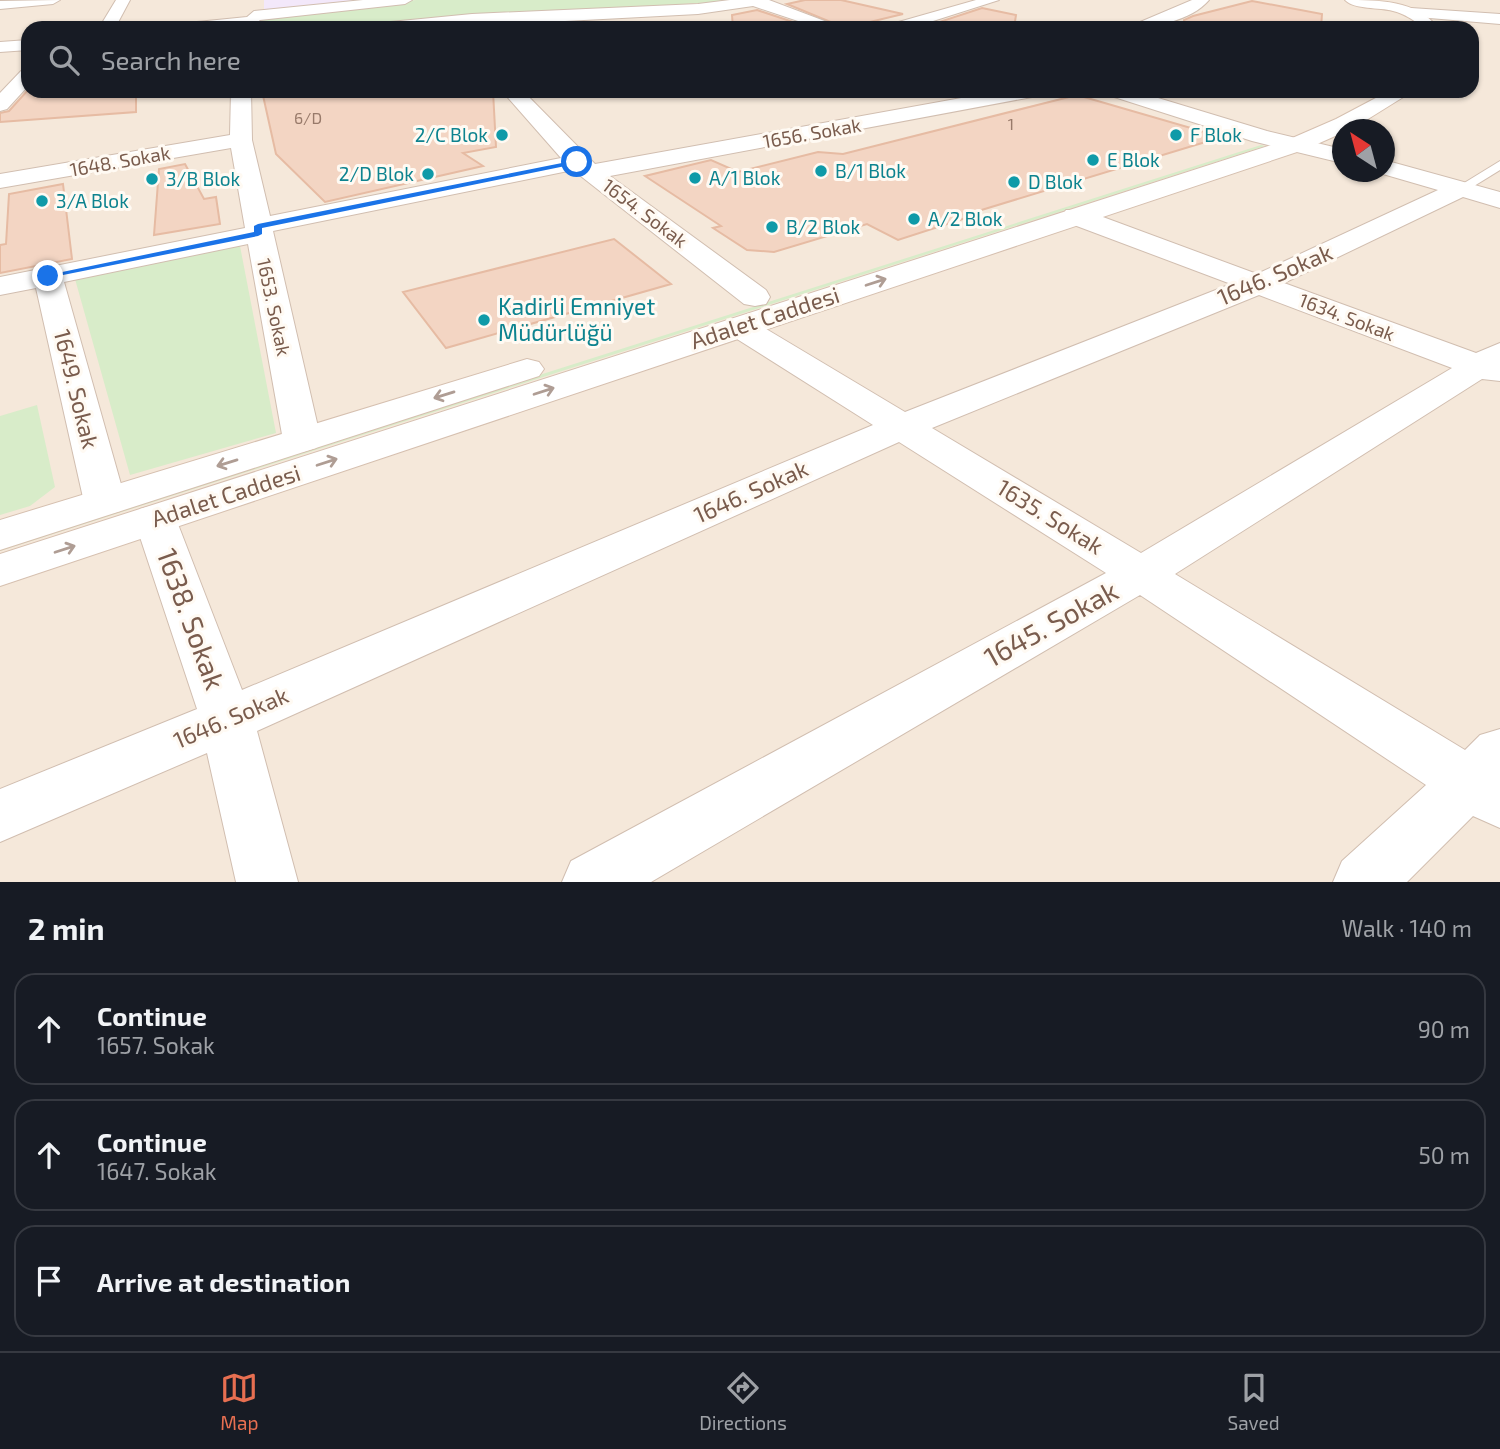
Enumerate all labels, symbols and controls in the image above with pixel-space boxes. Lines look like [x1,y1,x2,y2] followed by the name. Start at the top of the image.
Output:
[21,21,1479,98] search box
[45,41,83,79] icon: search
[101,44,241,75] text: Search here
[294,108,322,127] house number: 6/D
[761,113,863,152] street label: 1656. Sokak
[1008,114,1014,133] house number: 1
[1332,119,1395,182] north arrow
[415,123,488,146] place label: 2/C Blok
[1190,123,1242,146] place label: F Blok
[494,127,510,143] marker: 2/C Blok
[1168,127,1184,143] marker: F Blok
[68,140,172,181] street label: 1648. Sokak
[561,146,592,177] route start
[1107,148,1160,171] place label: E Blok
[1085,152,1101,168] marker: E Blok
[835,159,906,182] place label: B/1 Blok
[339,162,414,185] place label: 2/D Blok
[813,163,829,179] marker: B/1 Blok
[420,166,436,182] marker: 2/D Blok
[709,166,781,189] place label: A/1 Blok
[166,167,241,190] place label: 3/B Blok
[687,170,703,186] marker: A/1 Blok
[1028,170,1083,193] place label: D Blok
[144,171,160,187] marker: 3/B Blok
[598,173,692,252] street label: 1654. Sokak
[1006,174,1022,190] marker: D Blok
[56,189,129,212] place label: 3/A Blok
[34,193,50,209] marker: 3/A Blok
[928,207,1003,230] place label: A/2 Blok
[906,211,922,227] marker: A/2 Blok
[786,215,860,238] place label: B/2 Blok
[764,219,780,235] marker: B/2 Blok
[1213,237,1337,311] street label: 1646. Sokak
[253,256,296,358] street label: 1653. Sokak
[32,260,63,291] route end
[865,275,887,288] one-way arrow
[687,280,843,354] street label: Adalet Caddesi
[1296,288,1399,345] street label: 1634. Sokak
[498,292,655,346] place label: Kadirli Emniyet Müdürlüğü
[476,312,492,328] marker: Kadirli Emniyet Müdürlüğü
[49,326,105,452] street label: 1649. Sokak
[532,384,554,396] one-way arrow
[433,390,455,403] one-way arrow
[689,453,812,529] street label: 1646. Sokak
[316,455,338,468] one-way arrow
[148,458,304,532] street label: Adalet Caddesi
[216,458,238,470] one-way arrow
[992,473,1109,560] street label: 1635. Sokak
[53,542,75,554] one-way arrow
[151,543,233,694] street label: 1638. Sokak
[978,572,1123,674] street label: 1645. Sokak
[169,680,293,754] street label: 1646. Sokak
[28,910,105,946] text: 2 min
[1341,914,1472,942] text: Walk · 140 m
[97,1000,207,1031] text: Continue
[30,1010,68,1048] icon: ahead
[1418,1015,1470,1043] text: 90 m
[97,1031,215,1059] text: 1657. Sokak
[97,1126,207,1157] text: Continue
[30,1136,68,1174] icon: ahead
[1419,1141,1470,1169] text: 50 m
[97,1157,217,1185] text: 1647. Sokak
[30,1262,68,1300] icon: arrive
[97,1266,350,1297] text: Arrive at destination
[220,1369,258,1434] tab: Map
[699,1369,787,1434] tab: Directions
[1227,1369,1280,1434] tab: Saved

